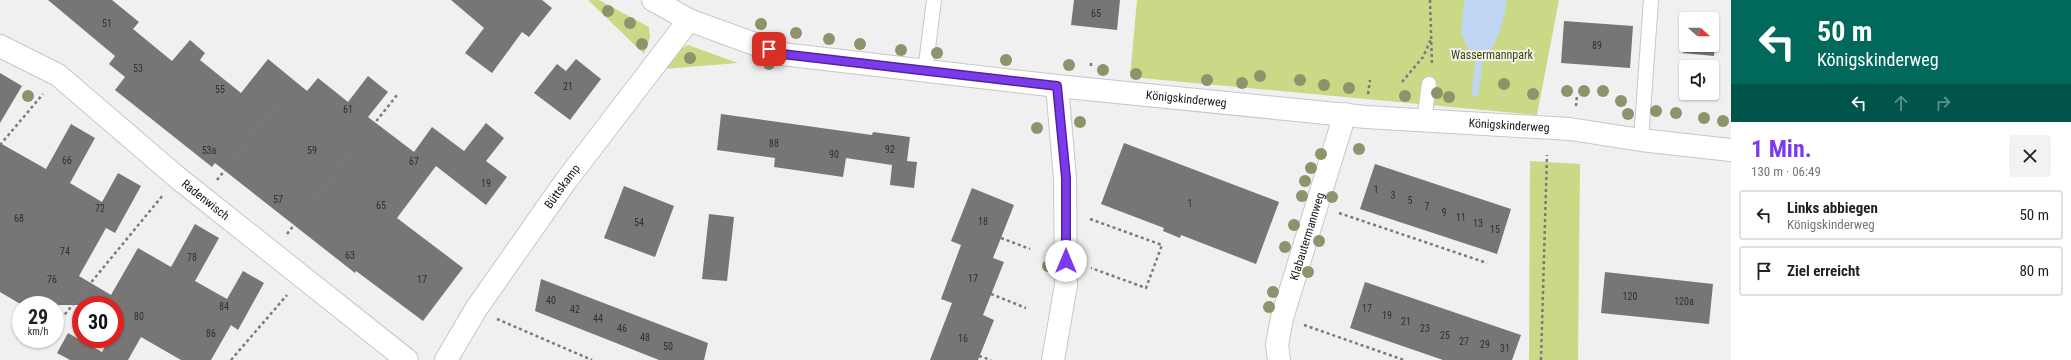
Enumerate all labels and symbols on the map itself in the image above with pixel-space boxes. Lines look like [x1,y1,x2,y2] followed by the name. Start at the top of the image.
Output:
[1091,8,1101,19] house number: 65
[1679,12,1719,52] north arrow
[102,18,112,29] house number: 51
[752,32,786,66] pin
[1592,40,1602,51] house number: 89
[1451,48,1534,62] park label: Wassermannpark
[133,63,143,74] house number: 53
[563,81,573,92] house number: 21
[215,84,225,95] house number: 55
[1145,88,1227,110] street label: Königskinderweg
[343,104,353,115] house number: 61
[1468,116,1550,135] street label: Königskinderweg
[769,138,779,149] house number: 88
[885,144,895,155] house number: 92
[202,145,217,156] house number: 53a
[307,145,317,156] house number: 59
[829,149,839,160] house number: 90
[62,155,72,166] house number: 66
[409,156,419,167] house number: 67
[542,162,583,211] street label: Büttskamp
[179,177,232,223] street label: Radenwisch
[481,178,491,189] house number: 19
[1374,184,1378,195] house number: 1
[1391,190,1396,201] house number: 3
[1287,191,1327,282] street label: Klabautermannweg
[273,194,283,205] house number: 57
[1408,195,1413,206] house number: 5
[1188,198,1192,209] house number: 1
[376,200,386,211] house number: 65
[1425,201,1430,212] house number: 7
[95,203,105,214] house number: 72
[1442,207,1447,218] house number: 9
[1456,212,1466,223] house number: 11
[14,213,24,224] house number: 68
[978,216,988,227] house number: 18
[634,217,644,228] house number: 54
[1473,218,1483,229] house number: 13
[1490,224,1500,235] house number: 15
[1045,240,1087,282] position arrow
[60,246,70,257] house number: 74
[345,250,355,261] house number: 63
[187,252,197,263] house number: 78
[968,273,978,284] house number: 17
[47,274,57,285] house number: 76
[417,274,427,285] house number: 17
[1623,291,1637,302] house number: 120
[546,295,556,306] house number: 40
[72,296,124,348] speed limit sign: 30
[1674,296,1694,307] house number: 120a
[219,301,229,312] house number: 84
[1362,303,1372,314] house number: 17
[570,304,580,315] house number: 42
[1382,310,1392,321] house number: 19
[134,311,144,322] house number: 80
[593,313,603,324] house number: 44
[1401,316,1411,327] house number: 21
[617,323,627,334] house number: 46
[1420,323,1430,334] house number: 23
[206,328,216,339] house number: 86
[1440,330,1450,341] house number: 25
[640,332,650,343] house number: 48
[958,333,968,344] house number: 16
[1459,336,1469,347] house number: 27
[1480,339,1490,350] house number: 29
[663,341,673,352] house number: 50
[1500,343,1510,354] house number: 31

